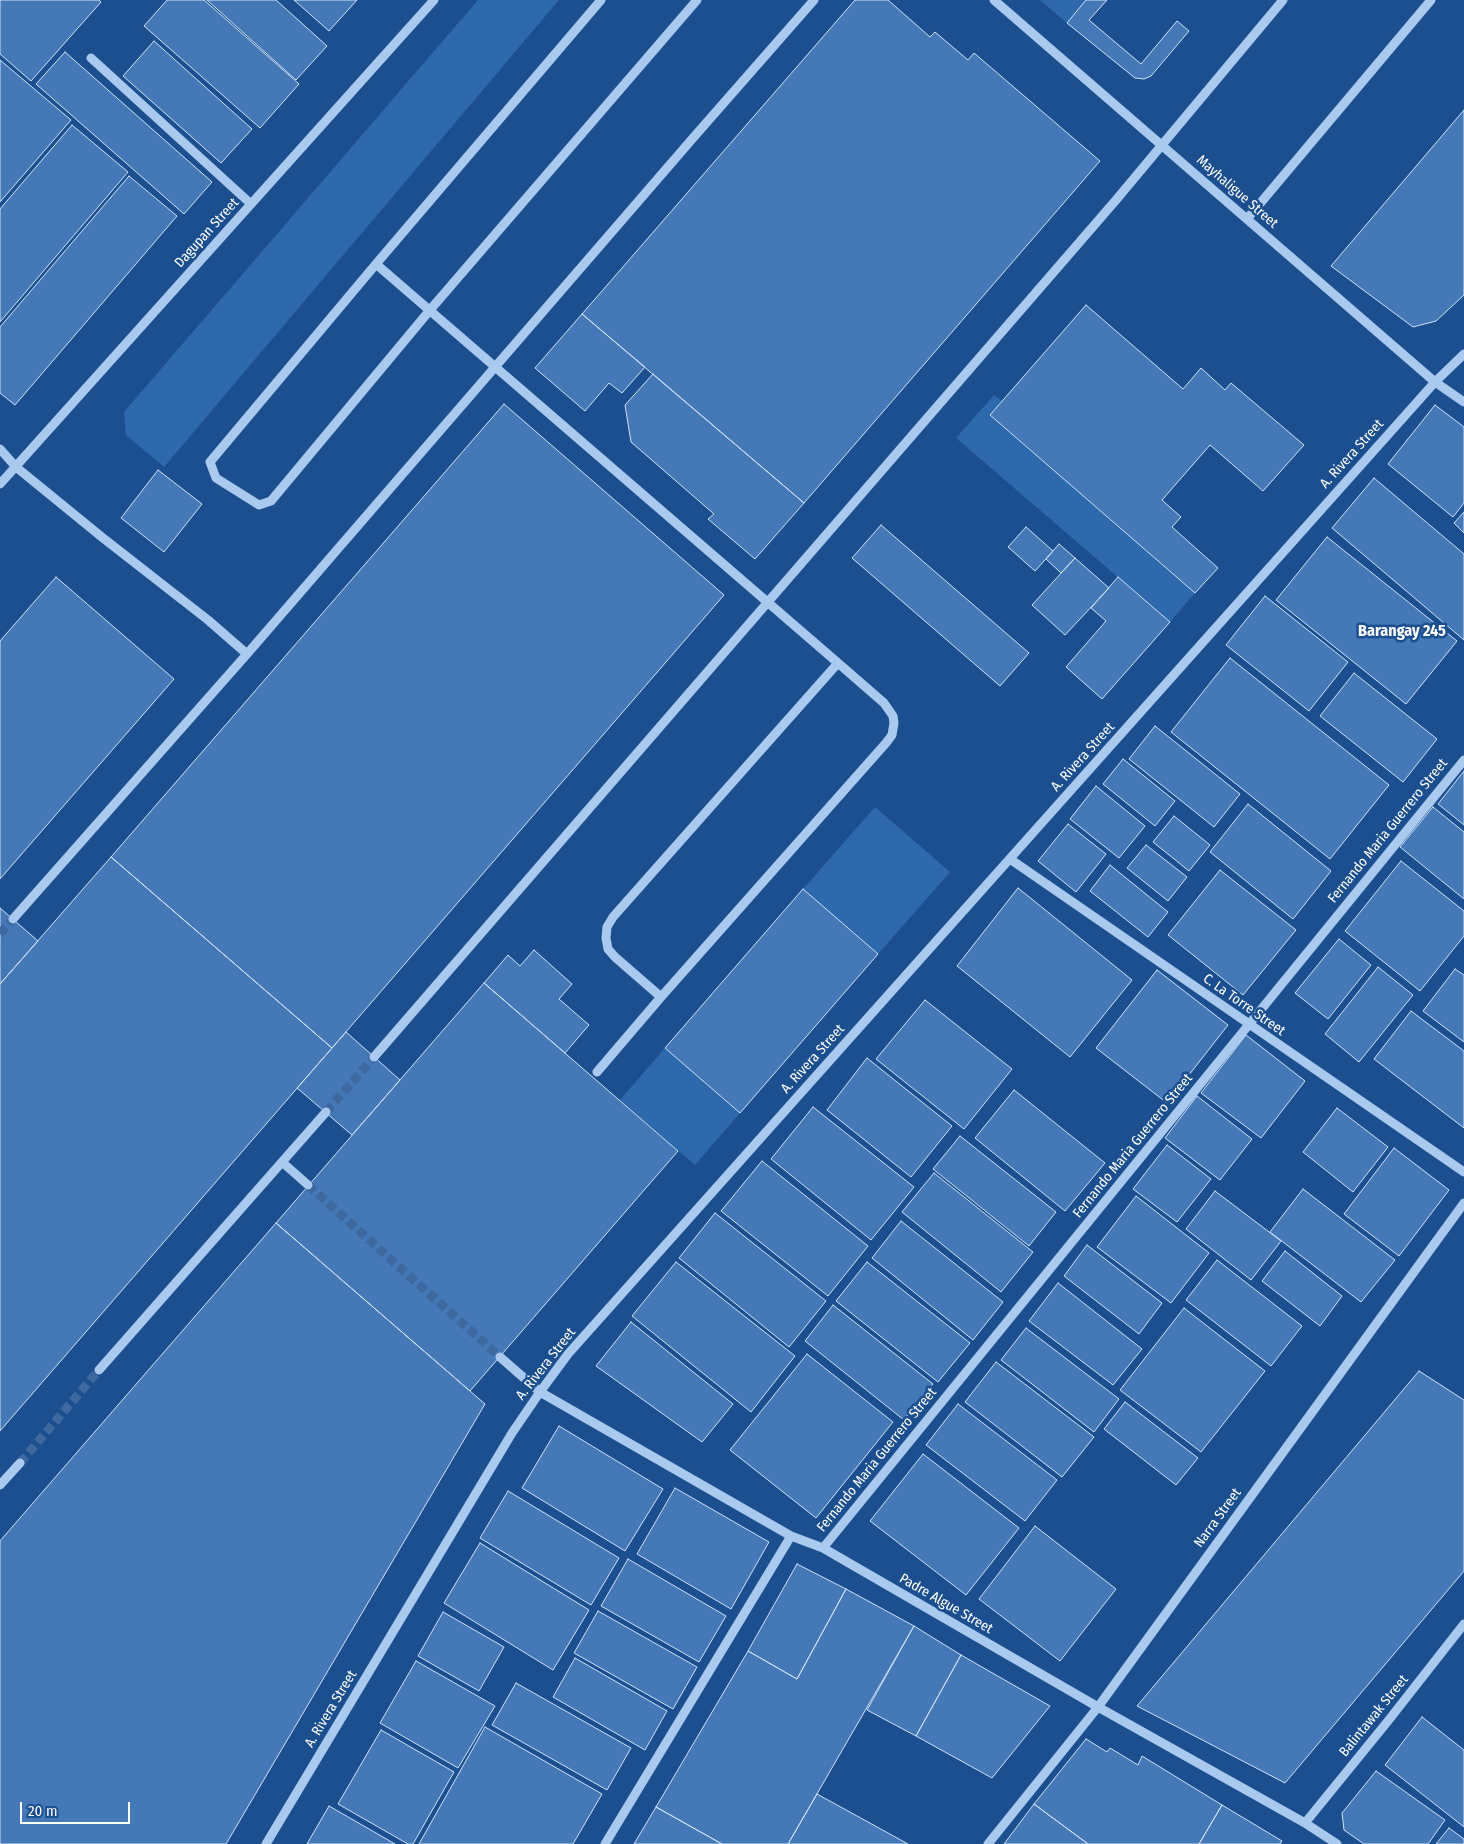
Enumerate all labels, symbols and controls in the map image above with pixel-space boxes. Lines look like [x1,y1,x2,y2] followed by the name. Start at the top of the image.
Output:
[1193,152,1281,232] street label: Mayhaligue Street
[171,195,243,271] street label: Dagupan Street
[1317,416,1387,492] street label: A. Rivera Street
[1358,622,1446,642] district label: Barangay 245
[1048,719,1118,795] street label: A. Rivera Street
[1325,755,1451,907] street label: Fernando Maria Guerrero Street
[1200,970,1288,1040] street label: C. La Torre Street
[778,1021,848,1097] street label: A. Rivera Street
[1070,1070,1196,1222] street label: Fernando Maria Guerrero Street
[513,1325,579,1403] street label: A. Rivera Street
[814,1384,940,1536] street label: Fernando Maria Guerrero Street
[1191,1485,1245,1551] street label: Narra Street
[896,1570,996,1638] street label: Padre Algue Street
[301,1667,361,1751] street label: A. Rivera Street
[1336,1672,1412,1760] street label: Balintawak Street
[22,1792,132,1824] scale bar
[28,1802,58,1820] text: 20 m

